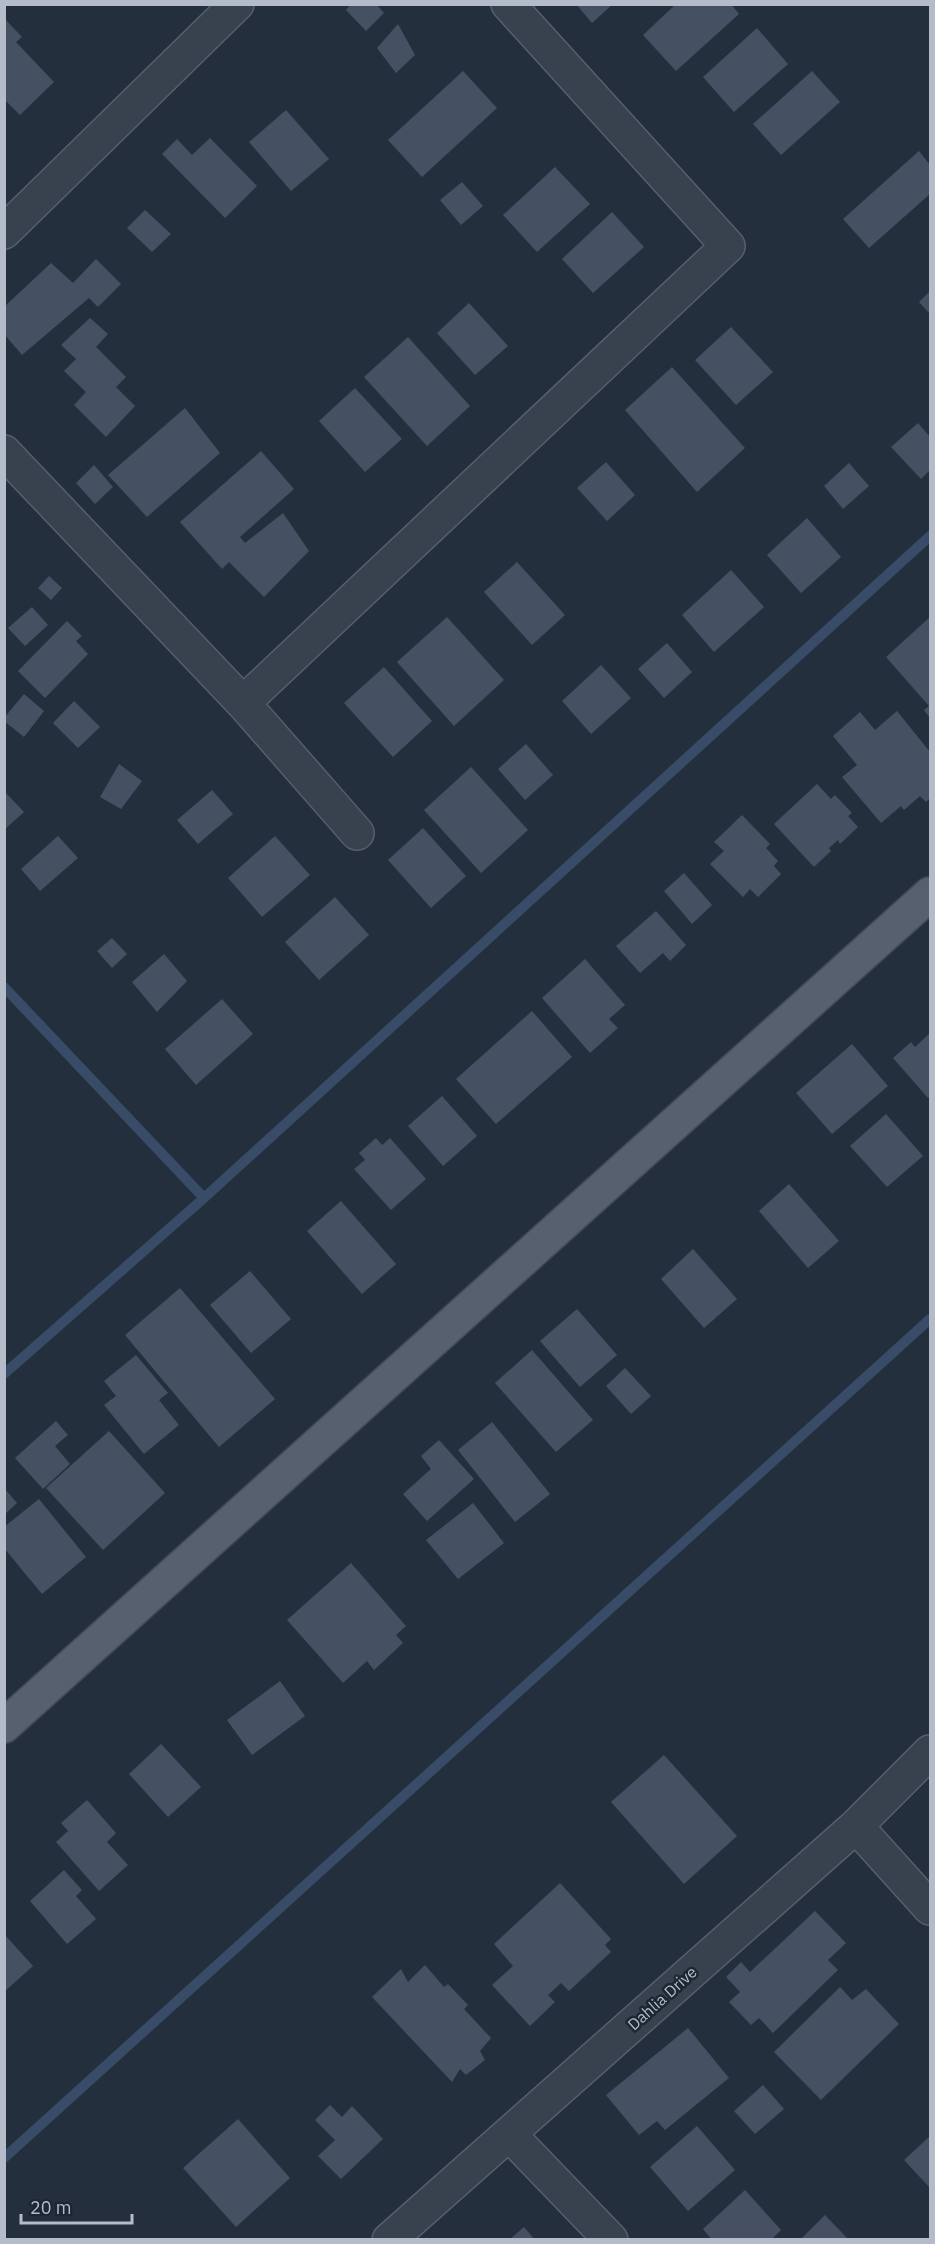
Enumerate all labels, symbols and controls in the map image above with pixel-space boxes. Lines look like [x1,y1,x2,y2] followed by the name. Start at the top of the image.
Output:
[623,1962,701,2034] street label: Dahlia Drive
[21,2187,132,2225] scale bar
[30,2196,72,2219] text: 20 m

